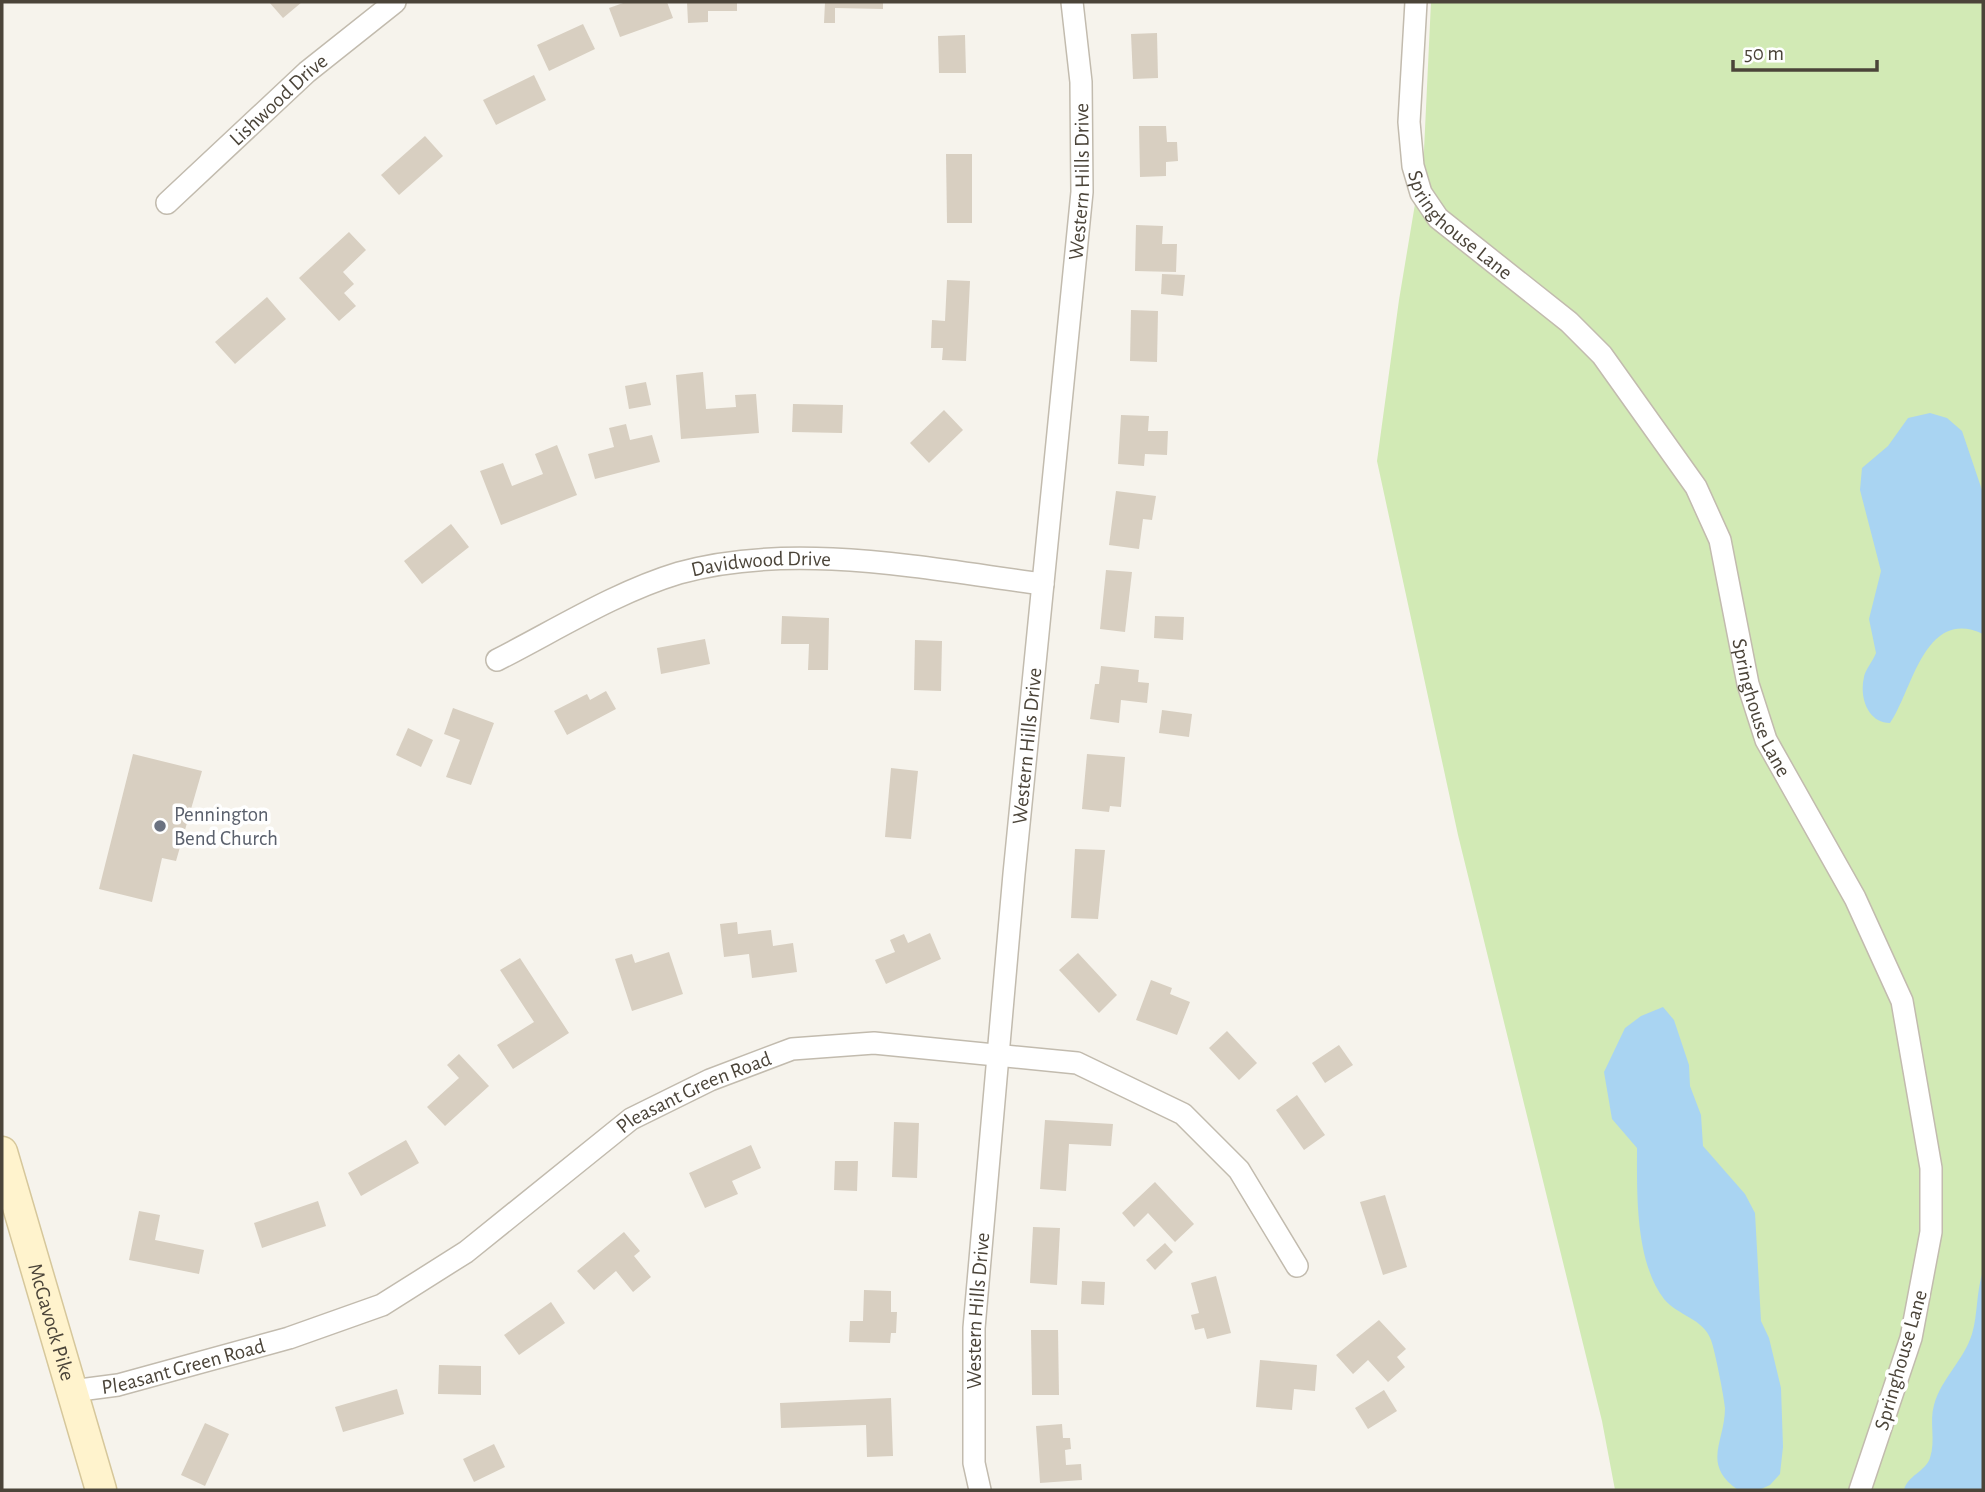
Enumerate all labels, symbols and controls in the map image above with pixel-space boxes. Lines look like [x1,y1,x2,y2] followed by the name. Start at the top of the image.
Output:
[1733,28,1876,72] scale bar
[1744,43,1784,64] text: 50 m
[225,50,331,149] street label: Lishwood Drive
[1065,103,1093,261] street label: Western Hills Drive
[1404,168,1516,283] street label: Springhouse Lane
[689,548,831,580] street label: Davidwood Drive
[1729,637,1795,780] street label: Springhouse Lane
[1009,667,1045,825] street label: Western Hills Drive
[174,804,278,849] place label: Pennington Bend Church
[152,818,168,834] marker: Pennington Bend Church
[612,1047,774,1137] street label: Pleasant Green Road
[963,1231,993,1389] street label: Western Hills Drive
[25,1261,79,1383] street label: McGavock Pike
[1871,1287,1931,1433] street label: Springhouse Lane
[100,1335,267,1398] street label: Pleasant Green Road

